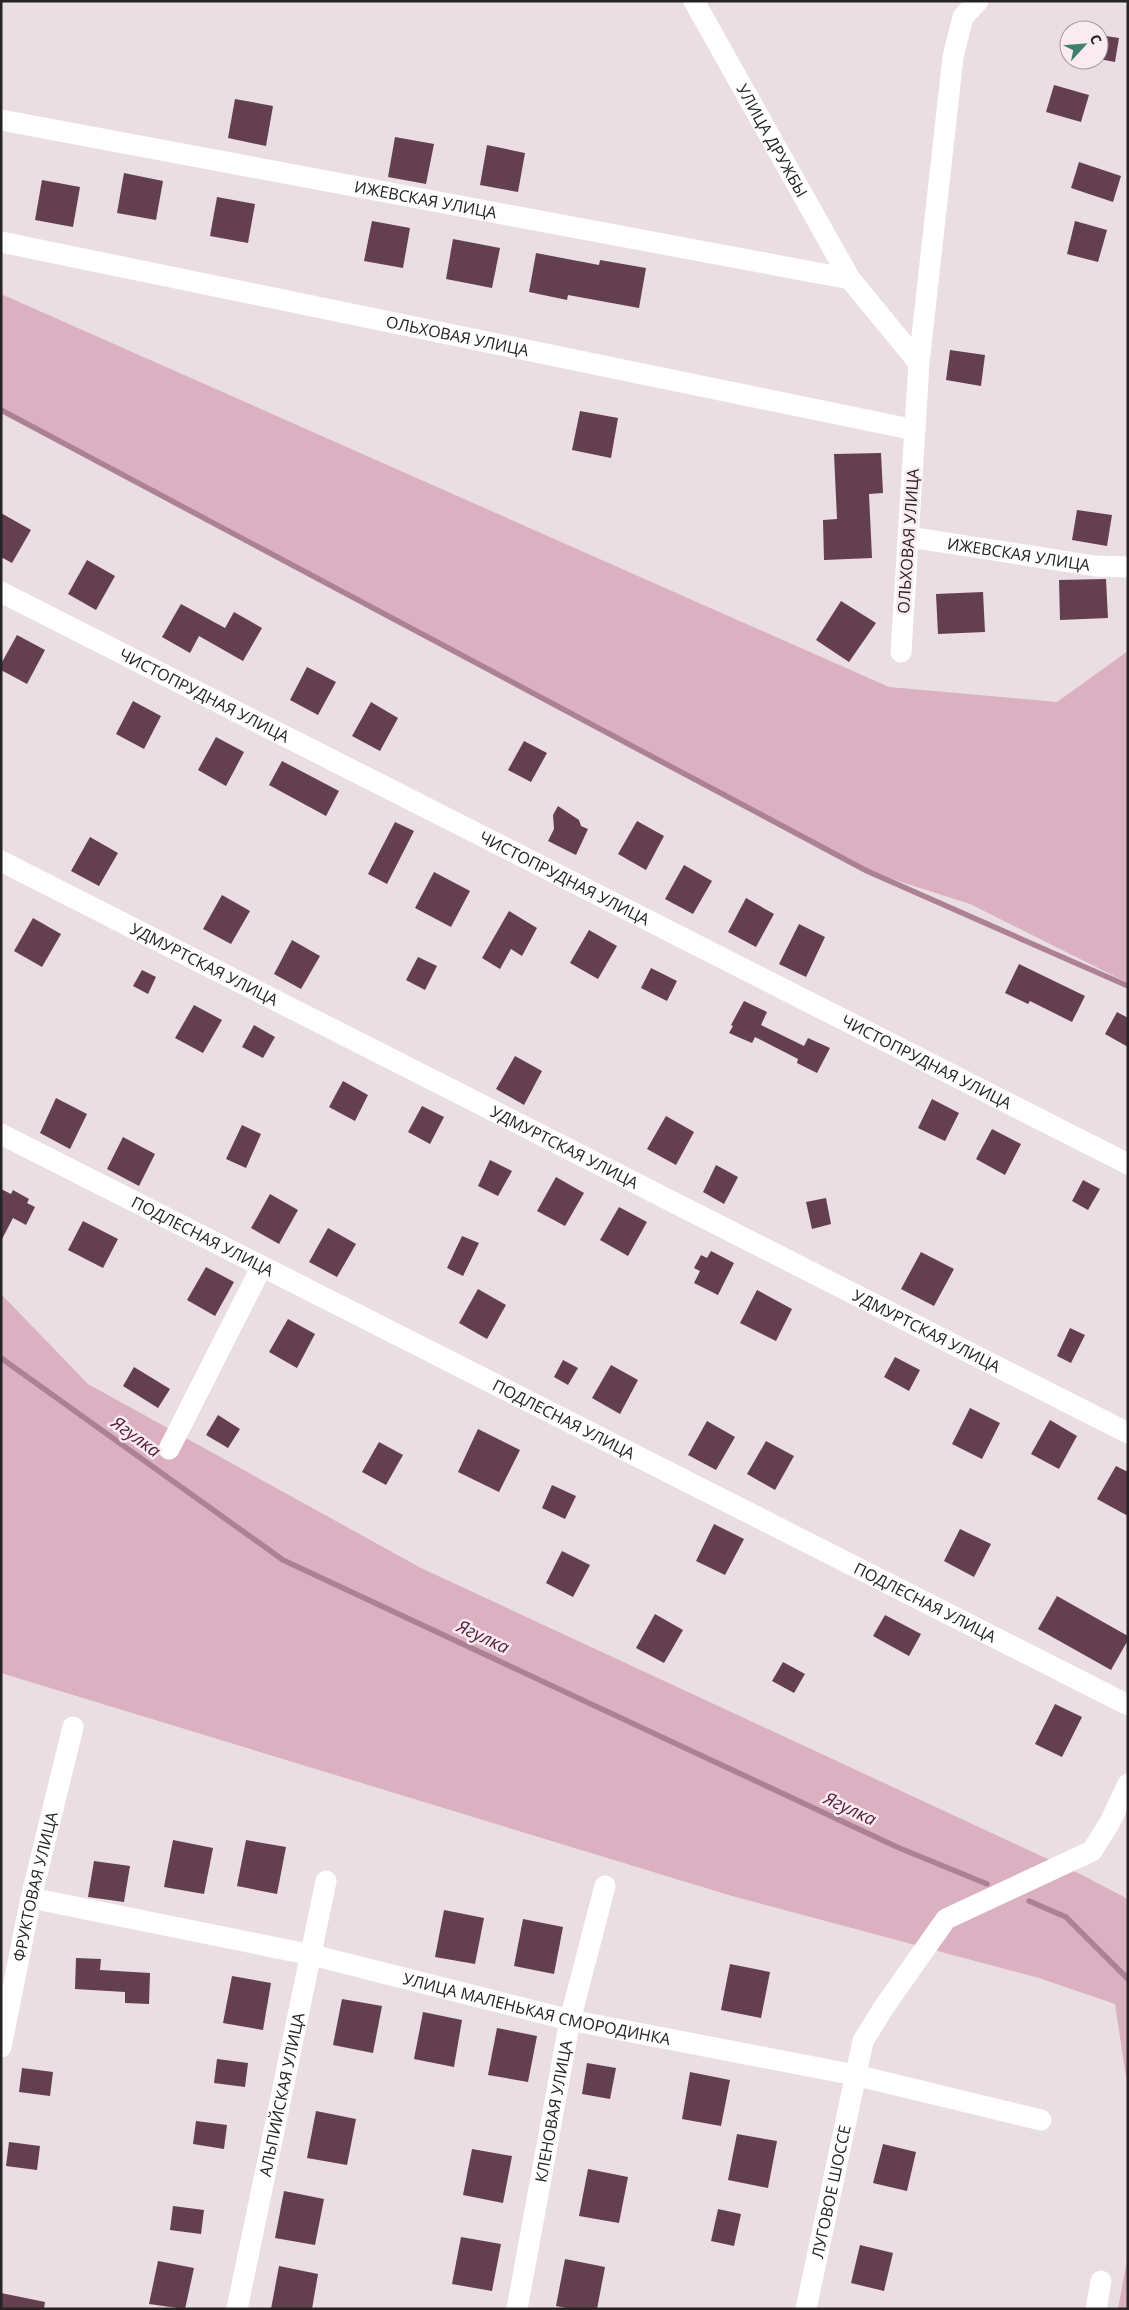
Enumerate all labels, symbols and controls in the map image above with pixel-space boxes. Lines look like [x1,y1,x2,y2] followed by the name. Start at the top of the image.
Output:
[1059,20,1109,70] north arrow
[1086,31,1107,47] text: С
[732,80,813,201] street label: УЛИЦА ДРУЖБЫ
[353,175,499,224] street label: ИЖЕВСКАЯ УЛИЦА
[384,310,532,361] street label: ОЛЬХОВАЯ УЛИЦА
[892,467,924,614] street label: ОЛЬХОВАЯ УЛИЦА
[946,532,1093,576] street label: ИЖЕВСКАЯ УЛИЦА
[115,643,294,748] street label: ЧИСТОПРУДНАЯ УЛИЦА
[476,826,654,931] street label: ЧИСТОПРУДНАЯ УЛИЦА
[127,917,283,1011] street label: УДМУРТСКАЯ УЛИЦА
[838,1009,1016,1115] street label: ЧИСТОПРУДНАЯ УЛИЦА
[487,1100,643,1194] street label: УДМУРТСКАЯ УЛИЦА
[128,1191,278,1282] street label: ПОДЛЕСНАЯ УЛИЦА
[849,1284,1005,1378] street label: УДМУРТСКАЯ УЛИЦА
[489,1374,640,1465] street label: ПОДЛЕСНАЯ УЛИЦА
[106,1410,166,1462] water label: Ягулка
[850,1557,1001,1648] street label: ПОДЛЕСНАЯ УЛИЦА
[452,1613,514,1659] water label: Ягулка
[819,1785,881,1831] water label: Ягулка
[7,1808,63,1964] street label: ФРУКТОВАЯ УЛИЦА
[401,1967,673,2050] street label: УЛИЦА МАЛЕНЬКАЯ СМОРОДИНКА
[254,2010,310,2179] street label: АЛЬПИЙСКАЯ УЛИЦА
[529,2038,577,2184] street label: КЛЕНОВАЯ УЛИЦА
[806,2123,856,2260] street label: ЛУГОВОЕ ШОССЕ

